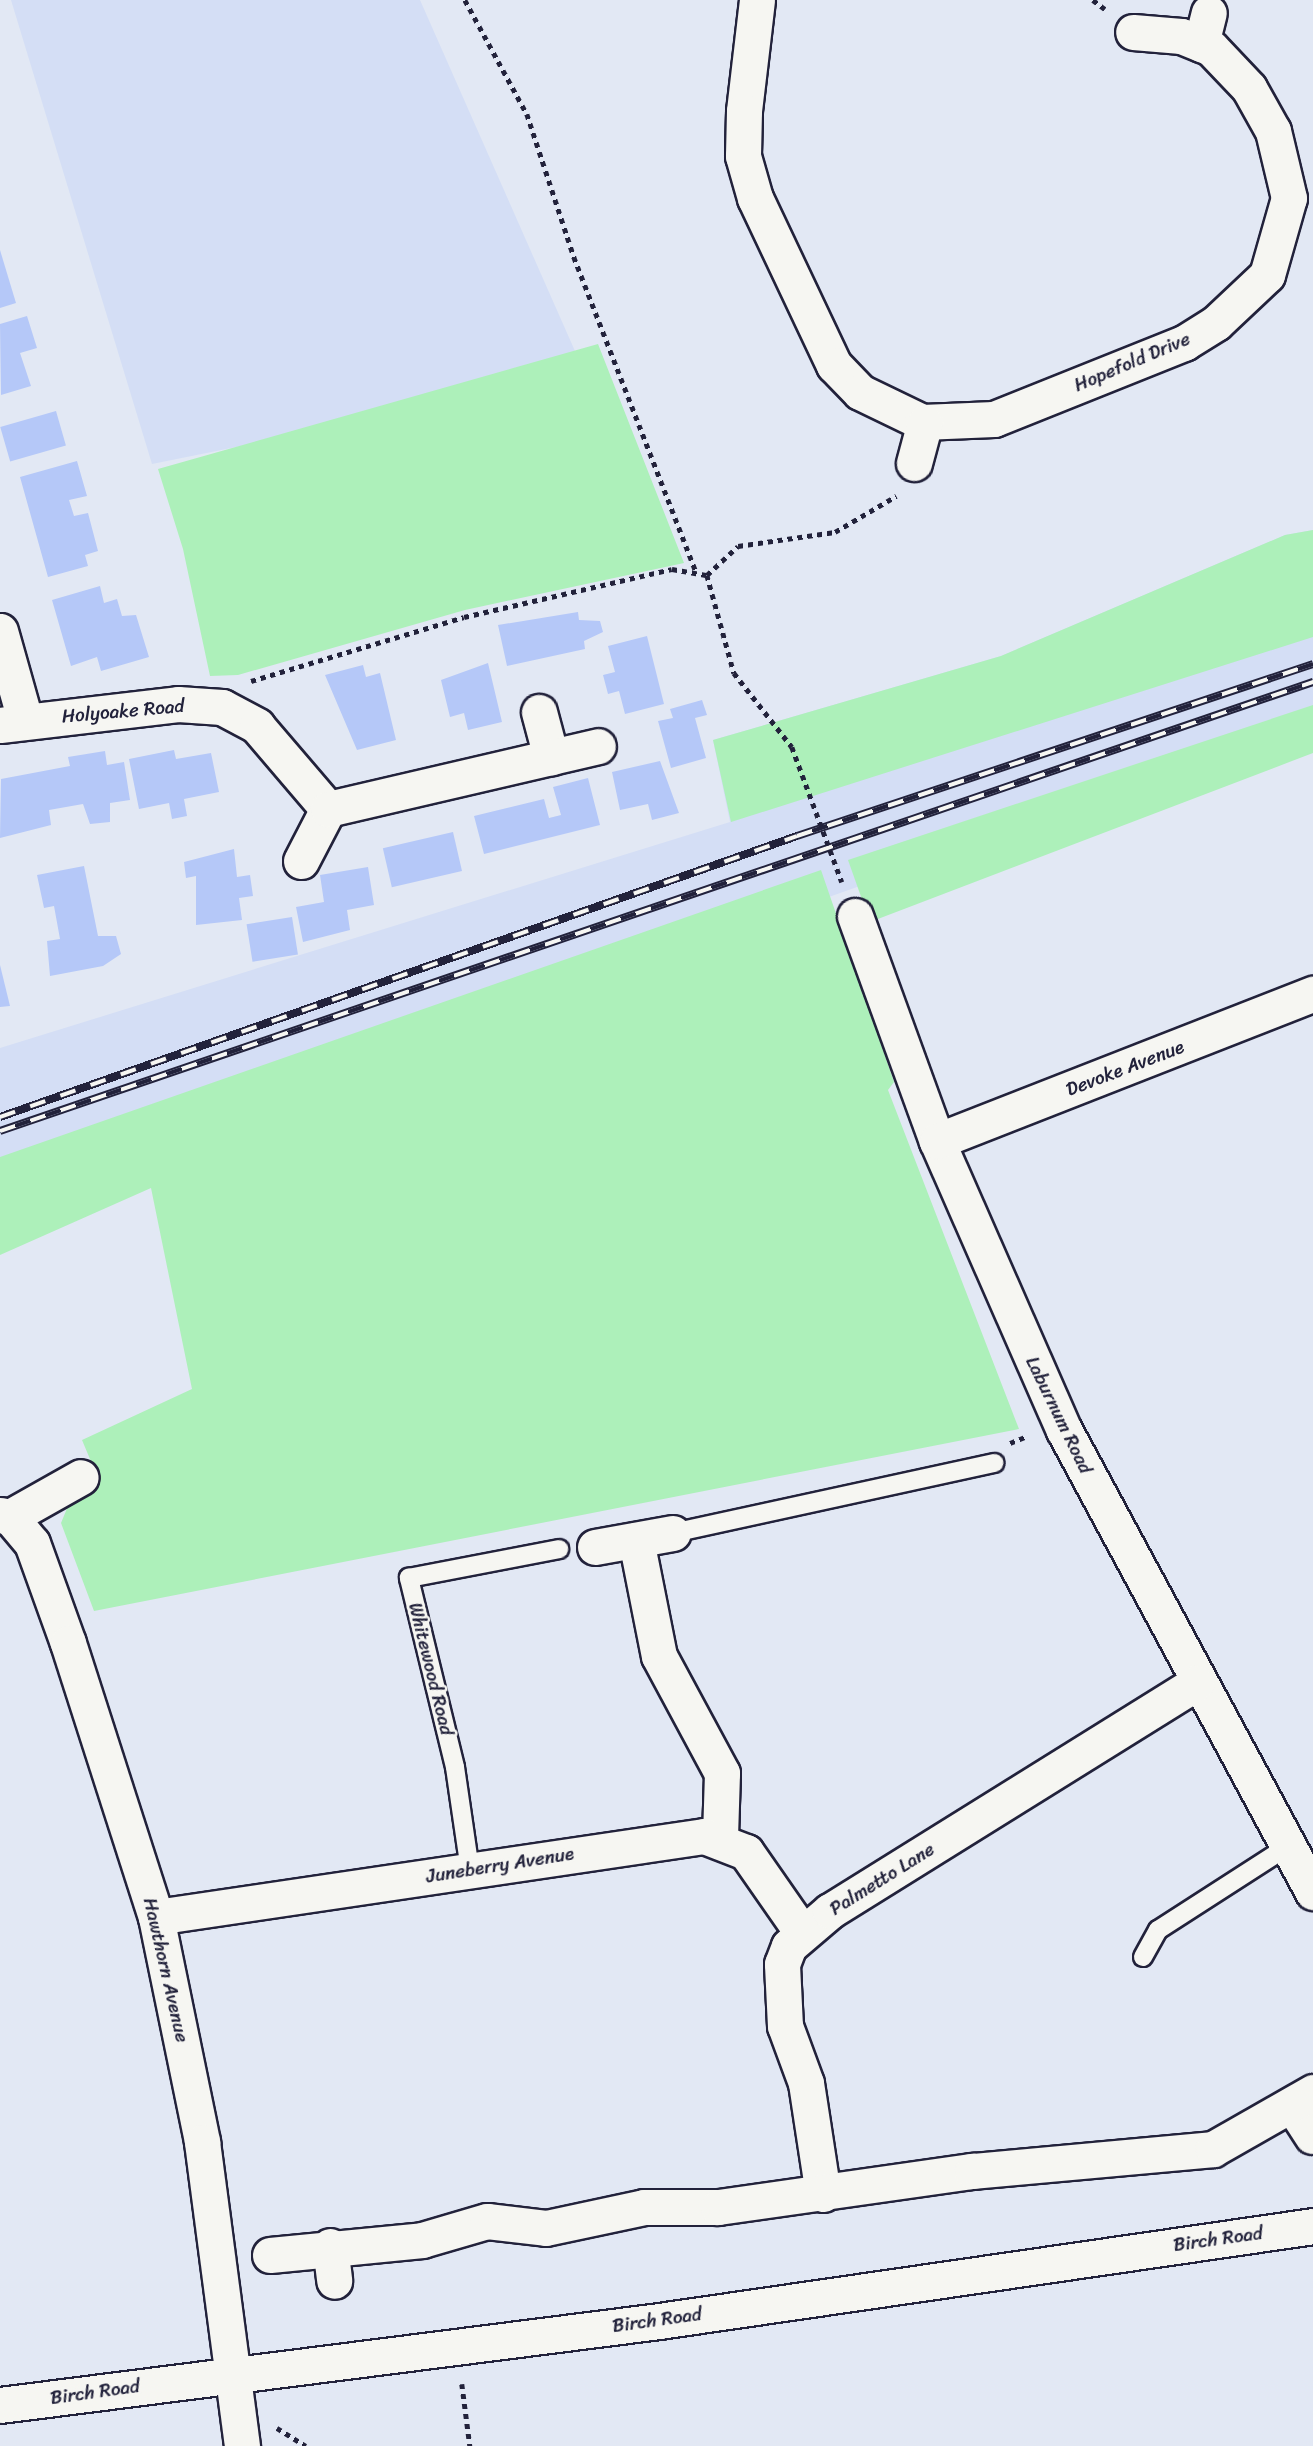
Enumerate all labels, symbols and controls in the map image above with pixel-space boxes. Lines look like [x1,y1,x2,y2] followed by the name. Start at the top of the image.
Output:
[1071,327,1193,397] street label: Hopefold Drive
[61,694,185,728] street label: Holyoake Road
[1063,1035,1187,1101] street label: Devoke Avenue
[1021,1353,1097,1477] street label: Laburnum Road
[404,1600,458,1738] street label: Whitewood Road
[825,1838,939,1920] street label: Palmetto Lane
[424,1842,576,1888] street label: Juneberry Avenue
[138,1896,194,2044] street label: Hawthorn Avenue
[1172,2221,1264,2257] street label: Birch Road
[611,2302,703,2338] street label: Birch Road
[49,2374,141,2410] street label: Birch Road

